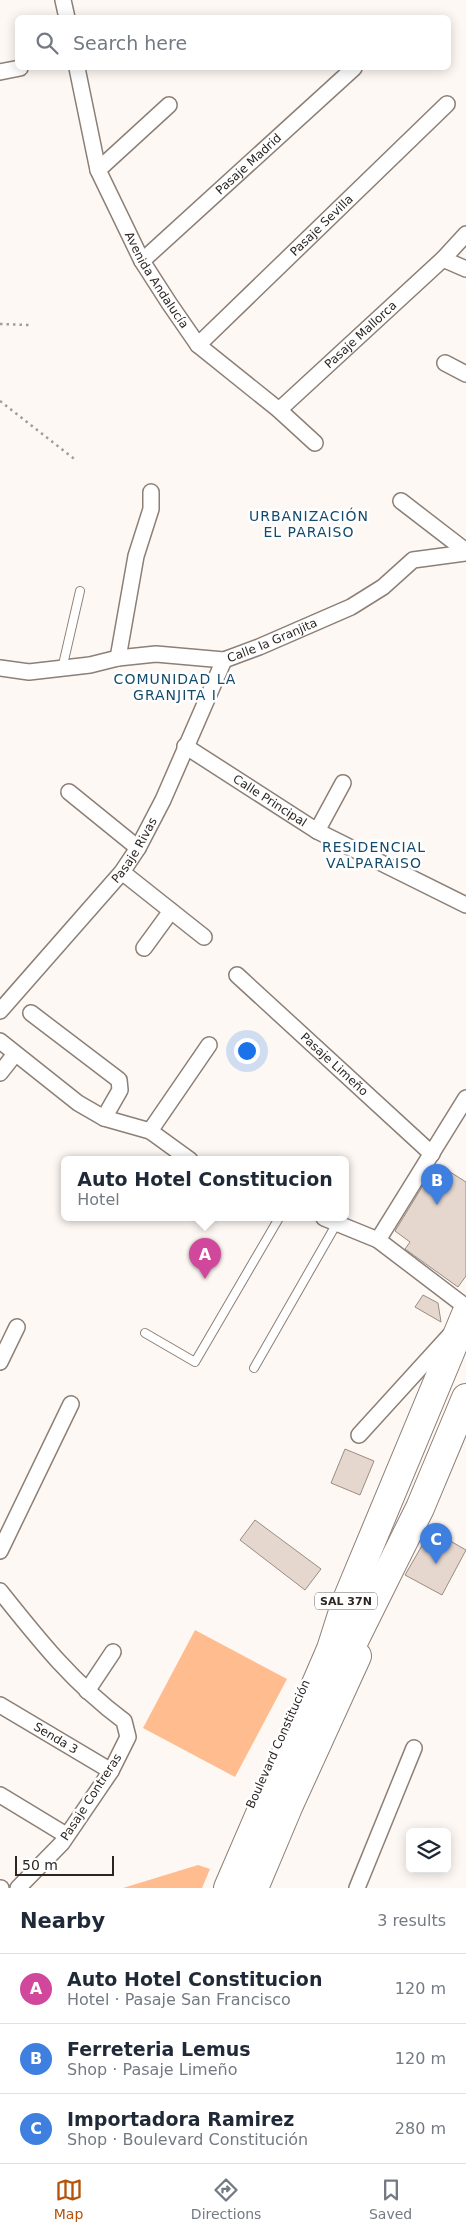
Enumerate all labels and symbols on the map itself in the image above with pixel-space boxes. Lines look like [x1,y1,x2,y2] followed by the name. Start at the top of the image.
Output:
[213,131,284,197] street label: Pasaje Madrid
[287,192,356,259] street label: Pasaje Sevilla
[122,229,191,331] street label: Avenida Andalucía
[322,298,399,371] street label: Pasaje Mallorca
[249,507,369,540] district label: URBANIZACIÓN EL PARAISO
[225,616,319,665] street label: Calle la Granjita
[114,671,236,703] district label: COMUNIDAD LA GRANJITA I
[230,772,309,830] street label: Calle Principal
[109,815,160,886] street label: Pasaje Rivas
[322,839,426,871] district label: RESIDENCIAL VALPARAISO
[298,1030,371,1099] street label: Pasaje Limeño
[234,1038,260,1064] your location
[421,1164,453,1205] pin: B
[189,1238,221,1279] pin: A
[420,1523,452,1564] pin: C
[315,1592,377,1610] road number: SAL 37N
[243,1678,313,1810] street label: Boulevard Constitución
[31,1720,81,1757] street label: Senda 3
[58,1751,124,1843] street label: Pasaje Contreras
[15,1853,114,1876] scale bar

